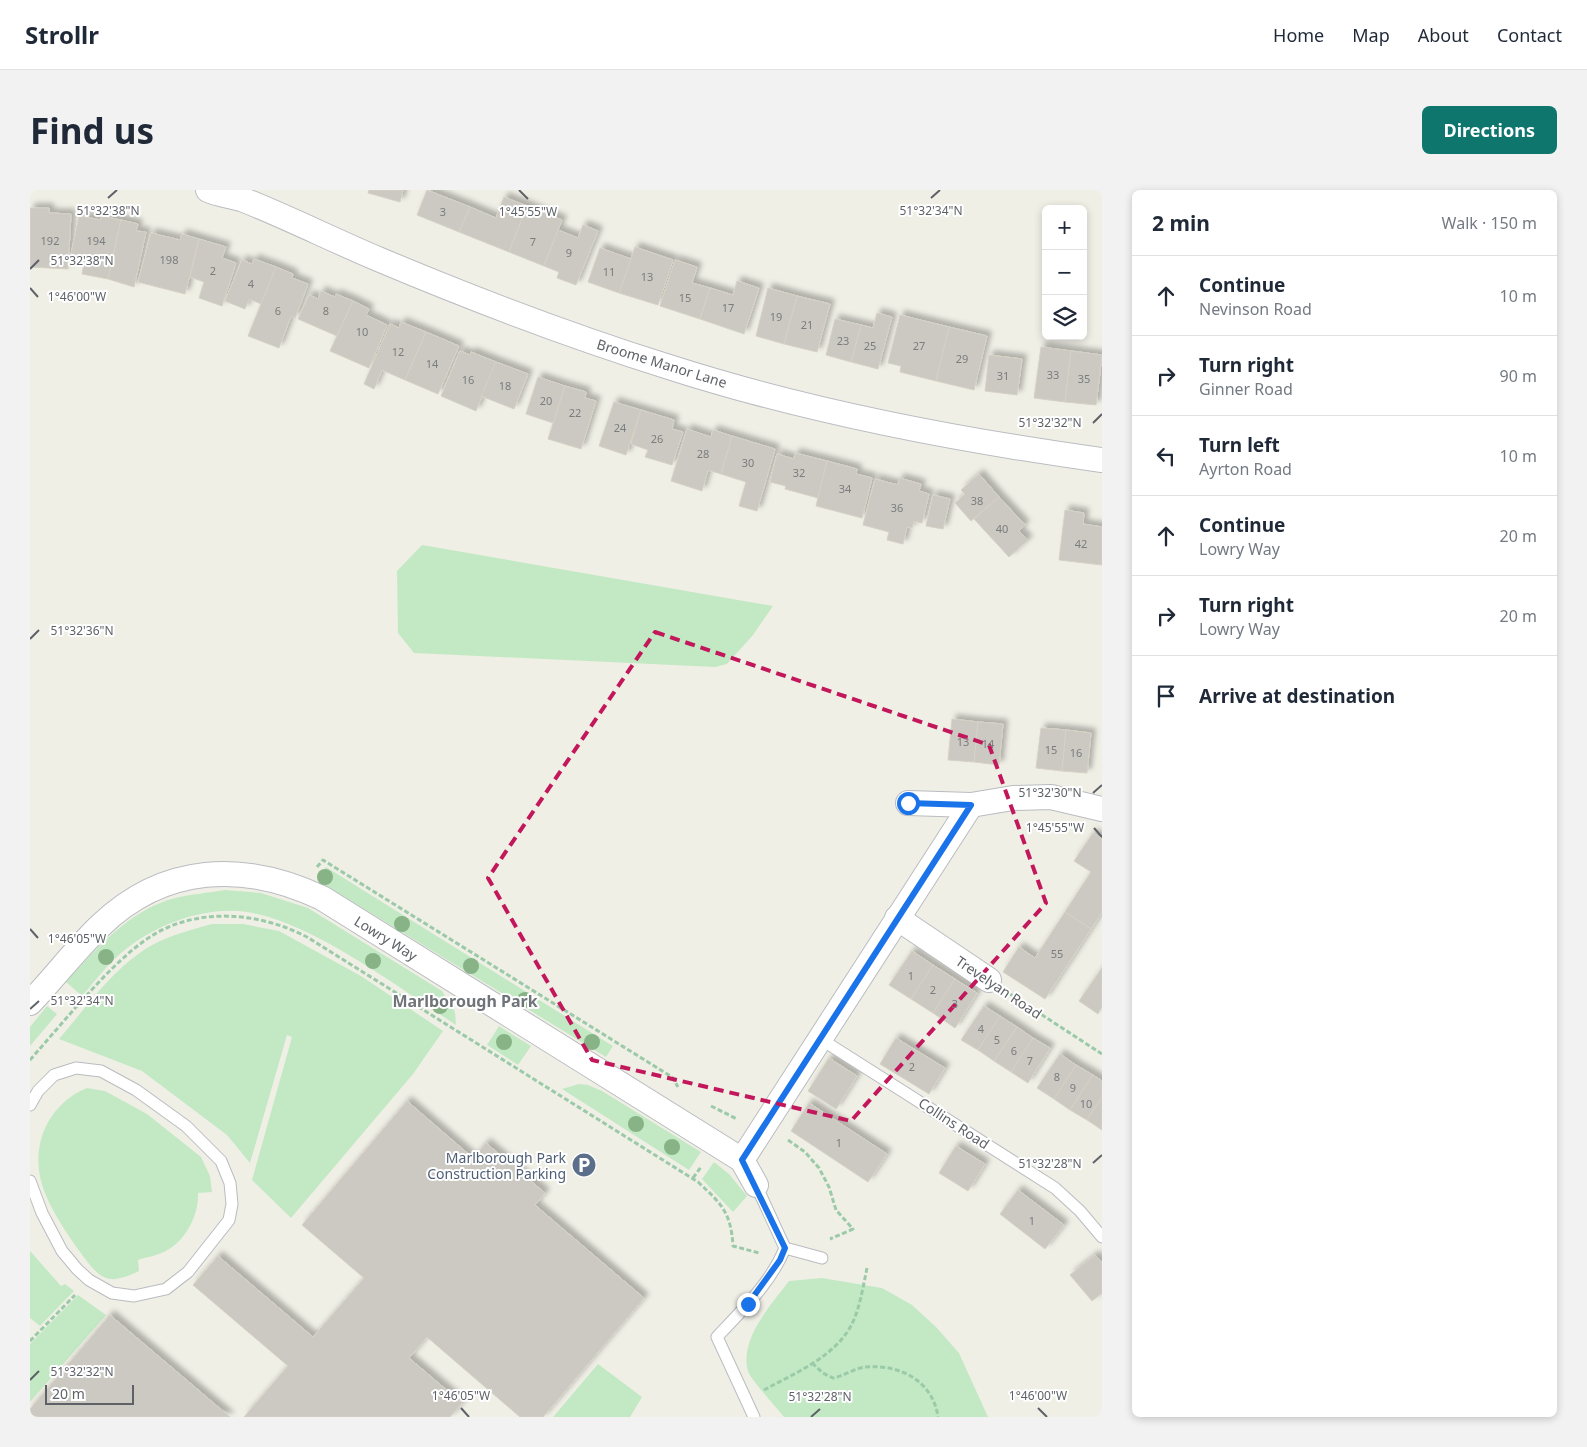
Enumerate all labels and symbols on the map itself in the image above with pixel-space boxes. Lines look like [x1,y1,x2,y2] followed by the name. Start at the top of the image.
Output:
[76,202,140,219] text: 51°32'38"N
[899,202,963,219] text: 51°32'34"N
[499,203,557,220] text: 1°45'55"W
[440,204,446,219] house number: 3
[41,233,59,248] house number: 192
[87,233,106,248] house number: 194
[530,234,536,249] house number: 7
[566,245,572,260] house number: 9
[50,252,114,269] text: 51°32'38"N
[160,252,178,267] house number: 198
[210,263,216,278] house number: 2
[603,264,615,279] house number: 11
[641,269,653,284] house number: 13
[248,276,255,291] house number: 4
[48,288,106,305] text: 1°46'00"W
[679,290,691,305] house number: 15
[722,300,734,315] house number: 17
[275,303,281,318] house number: 6
[323,303,329,318] house number: 8
[770,309,782,324] house number: 19
[801,317,813,332] house number: 21
[356,324,368,339] house number: 10
[837,333,849,348] house number: 23
[595,334,729,392] street label: Broome Manor Lane
[864,338,876,353] house number: 25
[913,338,925,353] house number: 27
[392,344,404,359] house number: 12
[956,351,968,366] house number: 29
[426,356,439,371] house number: 14
[1047,367,1059,382] house number: 33
[997,368,1009,383] house number: 31
[1078,371,1090,386] house number: 35
[462,372,474,387] house number: 16
[499,378,511,393] house number: 18
[540,393,552,408] house number: 20
[569,405,581,420] house number: 22
[1018,414,1082,431] text: 51°32'32"N
[614,420,627,435] house number: 24
[651,431,663,446] house number: 26
[697,446,709,461] house number: 28
[742,455,754,470] house number: 30
[793,465,805,480] house number: 32
[839,481,852,496] house number: 34
[971,493,983,508] house number: 38
[891,500,903,515] house number: 36
[996,521,1008,536] house number: 40
[1075,536,1087,551] house number: 42
[50,622,114,639] text: 51°32'36"N
[957,734,969,749] house number: 13
[982,736,995,751] house number: 14
[1045,742,1057,757] house number: 15
[1070,745,1082,760] house number: 16
[1018,784,1082,801] text: 51°32'30"N
[897,792,920,815] route start
[1026,819,1084,836] text: 1°45'55"W
[351,911,422,965] street label: Lowry Way
[48,930,106,947] text: 1°46'05"W
[1051,946,1063,961] house number: 55
[952,951,1046,1023] street label: Trevelyan Road
[908,968,914,983] house number: 1
[930,982,936,997] house number: 2
[392,990,538,1012] district label: Marlborough Park
[50,992,114,1009] text: 51°32'34"N
[952,996,958,1011] house number: 3
[978,1021,985,1036] house number: 4
[994,1032,1000,1047] house number: 5
[1011,1043,1017,1058] house number: 6
[1027,1053,1033,1068] house number: 7
[909,1059,915,1074] house number: 2
[1054,1069,1060,1084] house number: 8
[1070,1080,1076,1095] house number: 9
[915,1093,993,1153] street label: Collins Road
[1080,1096,1092,1111] house number: 10
[836,1135,842,1150] house number: 1
[427,1148,567,1183] place label: Marlborough Park Construction Parking
[571,1152,597,1178] parking icon: Marlborough Park Construction Parking
[1018,1155,1082,1172] text: 51°32'28"N
[1029,1213,1035,1228] house number: 1
[737,1293,760,1316] route end
[50,1363,114,1380] text: 51°32'32"N
[45,1382,134,1405] scale bar
[432,1387,490,1404] text: 1°46'05"W
[1009,1387,1067,1404] text: 1°46'00"W
[788,1388,852,1405] text: 51°32'28"N

